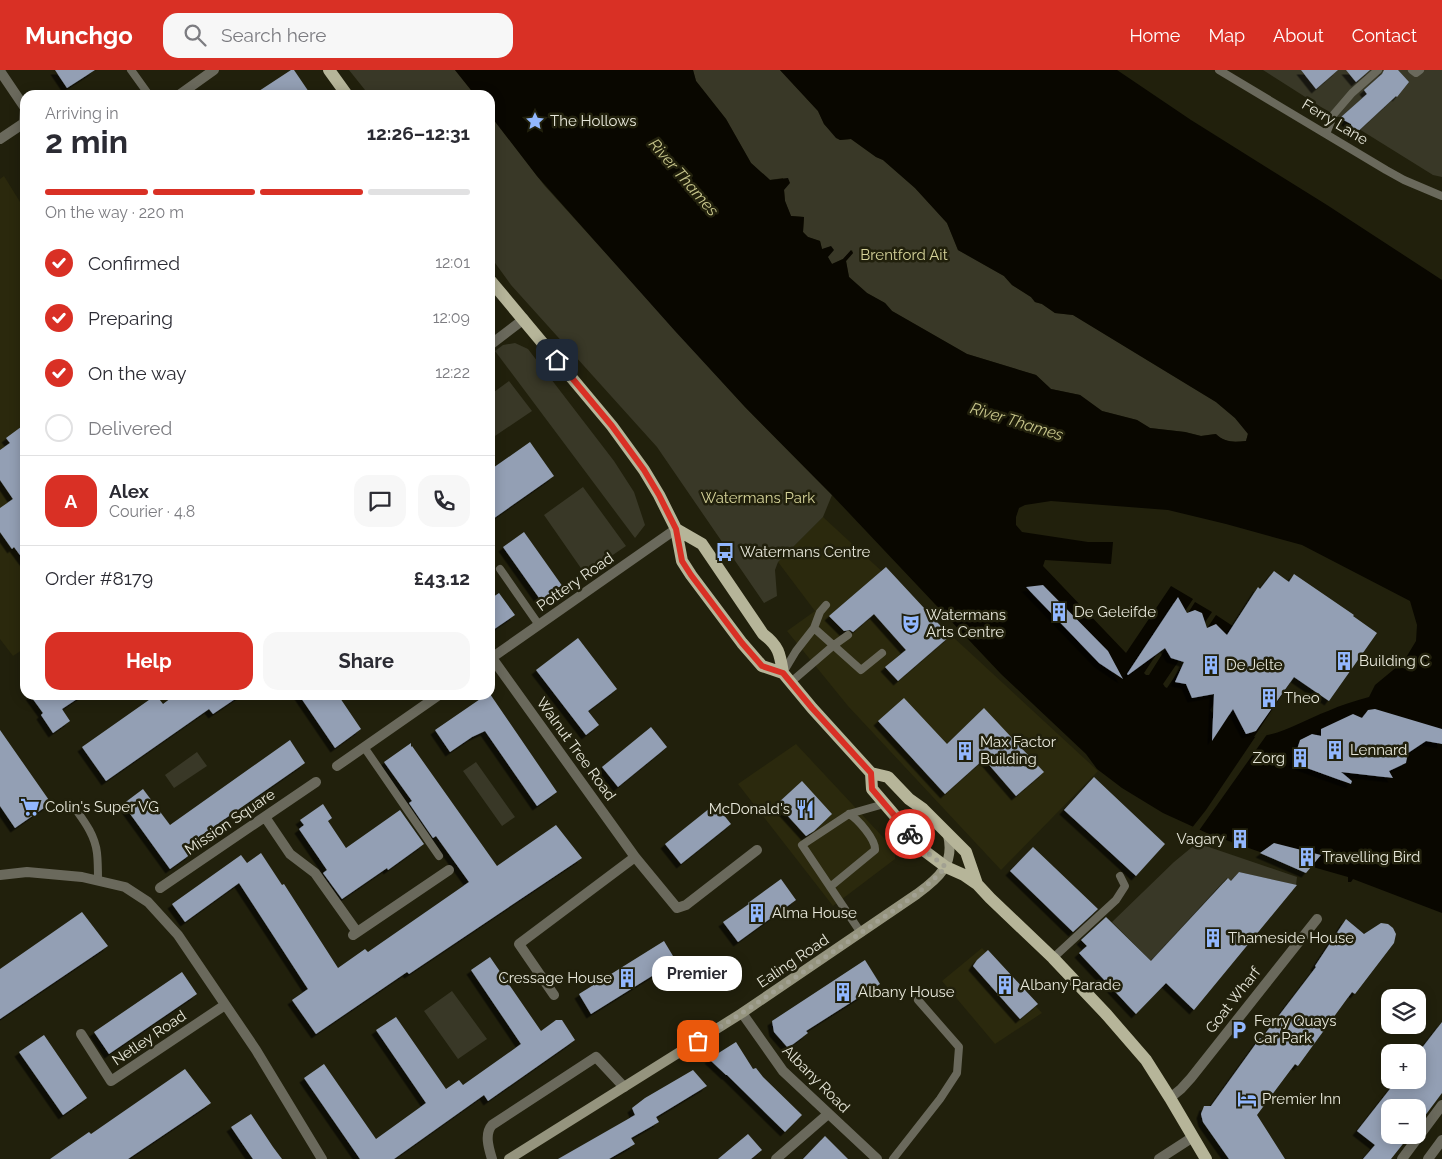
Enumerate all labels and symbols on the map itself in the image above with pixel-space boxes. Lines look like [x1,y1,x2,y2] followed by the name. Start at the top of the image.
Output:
[1299,95,1371,149] street label: Ferry Lane
[524,110,546,132] place icon: The Hollows
[550,112,636,130] place label: The Hollows
[645,135,723,220] water label: River Thames
[860,246,948,264] park label: Brentford Ait
[536,339,578,381] pin
[968,398,1066,445] water label: River Thames
[701,489,815,507] park label: Watermans Park
[714,541,736,563] bus stop icon: Watermans Centre
[740,543,871,561] place label: Watermans Centre
[533,549,617,615] street label: Pottery Road
[1048,601,1070,623] building icon: De Geleifde
[1074,603,1156,621] place label: De Geleifde
[926,606,1006,641] place label: Watermans Arts Centre
[900,613,922,635] theatre icon: Watermans Arts Centre
[1333,650,1355,672] building icon: Building C
[1359,652,1430,670] place label: Building C
[1200,654,1222,676] building icon: De Jelte
[1226,656,1283,674] place label: De Jelte
[1258,687,1280,709] building icon: Theo
[1284,689,1320,707] place label: Theo
[532,694,620,804] street label: Walnut Tree Road
[980,733,1057,768] place label: Max Factor Building
[1324,739,1346,761] building icon: Lennard
[954,740,976,762] building icon: Max Factor Building
[1350,741,1407,759] place label: Lennard
[1289,747,1311,769] building icon: Zorg
[1253,749,1285,767] place label: Zorg
[181,785,279,859] street label: Mission Square
[19,796,41,818] supermarket icon: Colin's Super VG
[45,798,159,816] place label: Colin's Super VG
[794,798,816,820] restaurant icon: McDonald's
[709,800,790,818] place label: McDonald's
[885,809,935,859] courier
[1229,828,1251,850] building icon: Vagary
[1177,830,1225,848] place label: Vagary
[1296,846,1318,868] building icon: Travelling Bird
[1322,848,1420,866] place label: Travelling Bird
[746,902,768,924] building icon: Alma House
[772,904,857,922] place label: Alma House
[1202,927,1224,949] building icon: Thameside House
[1228,929,1354,947] place label: Thameside House
[754,930,832,992] street label: Ealing Road
[653,956,743,991] callout: Premier
[1202,963,1265,1037] street label: Goat Wharf
[616,967,638,989] building icon: Cressage House
[498,969,612,987] place label: Cressage House
[994,974,1016,996] building icon: Albany Parade
[1020,976,1121,994] place label: Albany Parade
[832,981,854,1003] building icon: Albany House
[858,983,955,1001] place label: Albany House
[109,1007,189,1069] street label: Netley Road
[1254,1012,1337,1047] place label: Ferry Quays Car Park
[1228,1019,1250,1041] parking icon: Ferry Quays Car Park
[677,1020,719,1062] pin
[779,1042,853,1116] street label: Albany Road
[1236,1088,1258,1110] hotel icon: Premier Inn
[1262,1090,1341,1108] place label: Premier Inn

